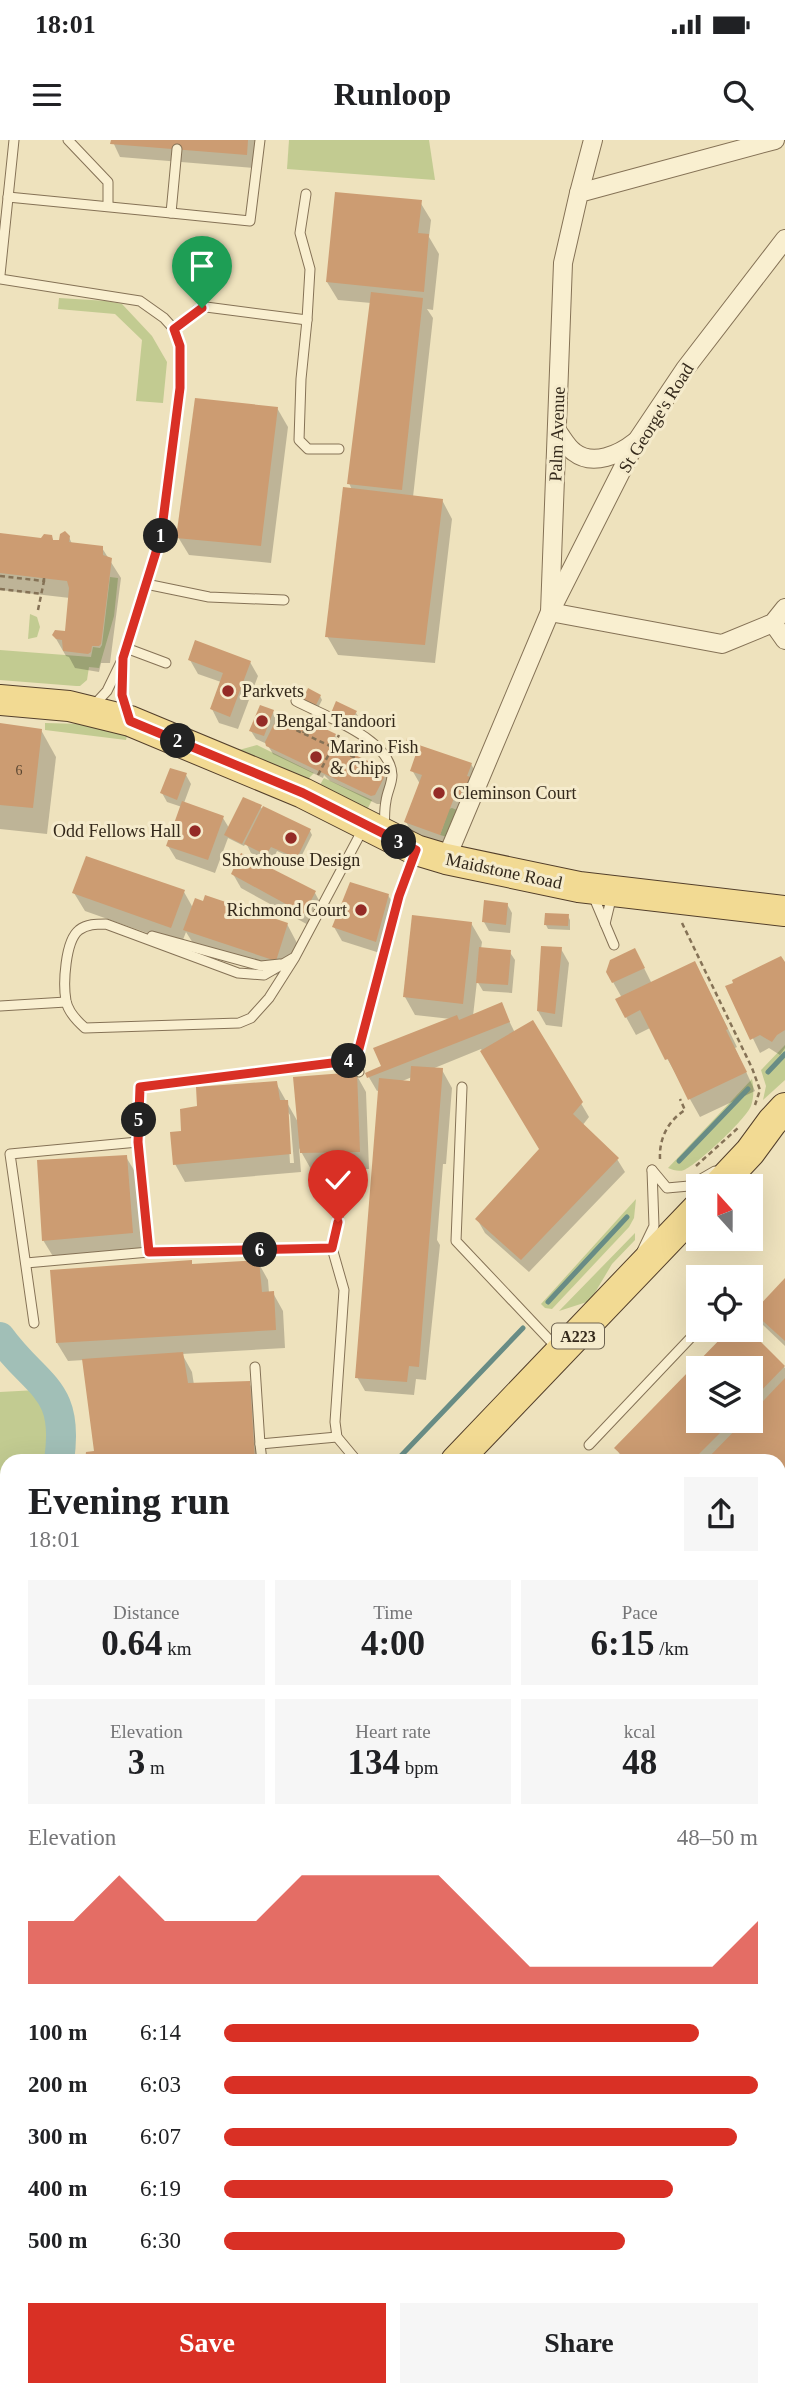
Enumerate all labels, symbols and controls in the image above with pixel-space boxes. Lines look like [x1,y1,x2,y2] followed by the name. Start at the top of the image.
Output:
[35,10,96,39] text: 18:01
[28,76,66,114] icon: menu
[334,76,451,112] text: Runloop
[719,76,757,114] icon: search
[172,236,232,308] pin
[183,247,221,285] icon: arrive
[614,360,698,476] street label: St George's Road
[545,386,569,482] street label: Palm Avenue
[144,518,178,554] pin: 1
[156,525,165,546] text: 1
[242,681,304,701] place label: Parkvets
[220,683,236,699] marker: Parkvets
[276,711,396,731] place label: Bengal Tandoori
[254,713,270,729] marker: Bengal Tandoori
[160,724,196,758] pin: 2
[173,730,182,751] text: 2
[330,737,419,778] place label: Marino Fish & Chips
[308,749,324,765] marker: Marino Fish & Chips
[16,763,23,778] house number: 6
[453,783,577,803] place label: Cleminson Court
[431,785,447,801] marker: Cleminson Court
[53,821,181,841] place label: Odd Fellows Hall
[187,823,203,839] marker: Odd Fellows Hall
[382,824,416,860] pin: 3
[283,830,299,846] marker: Showhouse Design
[394,831,403,852] text: 3
[444,849,564,893] street label: Maidstone Road
[222,850,360,870] place label: Showhouse Design
[227,900,347,920] place label: Richmond Court
[353,902,369,918] marker: Richmond Court
[332,1044,366,1079] pin: 4
[344,1050,353,1071] text: 4
[122,1102,156,1138] pin: 5
[134,1109,143,1130] text: 5
[308,1150,368,1222] pin
[319,1161,357,1199] icon: check
[686,1174,763,1251] north arrow
[686,1174,763,1433] map controls
[243,1232,278,1268] pin: 6
[255,1239,264,1260] text: 6
[686,1265,763,1342] button: locate
[552,1324,604,1348] road number: A223
[686,1356,763,1433] button: layers
[684,1477,758,1551] button: share
[28,1480,230,1522] text: Evening run
[28,1527,80,1552] text: 18:01
[113,1602,180,1623] text: Distance
[373,1602,413,1623] text: Time
[622,1602,658,1623] text: Pace
[101,1624,162,1663] text: 0.64
[361,1624,425,1663] text: 4:00
[590,1624,655,1663] text: 6:15
[162,1638,191,1659] text: km
[655,1638,689,1659] text: /km
[110,1721,183,1742] text: Elevation
[355,1721,431,1742] text: Heart rate
[624,1721,655,1742] text: kcal
[128,1743,145,1782] text: 3
[347,1743,400,1782] text: 134
[622,1743,657,1782] text: 48
[145,1757,165,1778] text: m
[400,1757,439,1778] text: bpm
[28,1825,116,1850] text: Elevation
[677,1825,758,1850] text: 48–50 m
[28,2020,87,2045] text: 100 m
[140,2020,181,2045] text: 6:14
[28,2072,87,2097] text: 200 m
[140,2072,181,2097] text: 6:03
[28,2124,87,2149] text: 300 m
[140,2124,181,2149] text: 6:07
[28,2176,87,2201] text: 400 m
[140,2176,181,2201] text: 6:19
[28,2228,87,2253] text: 500 m
[140,2228,181,2253] text: 6:30
[28,2303,386,2383] button: Save
[400,2303,758,2383] button: Share

